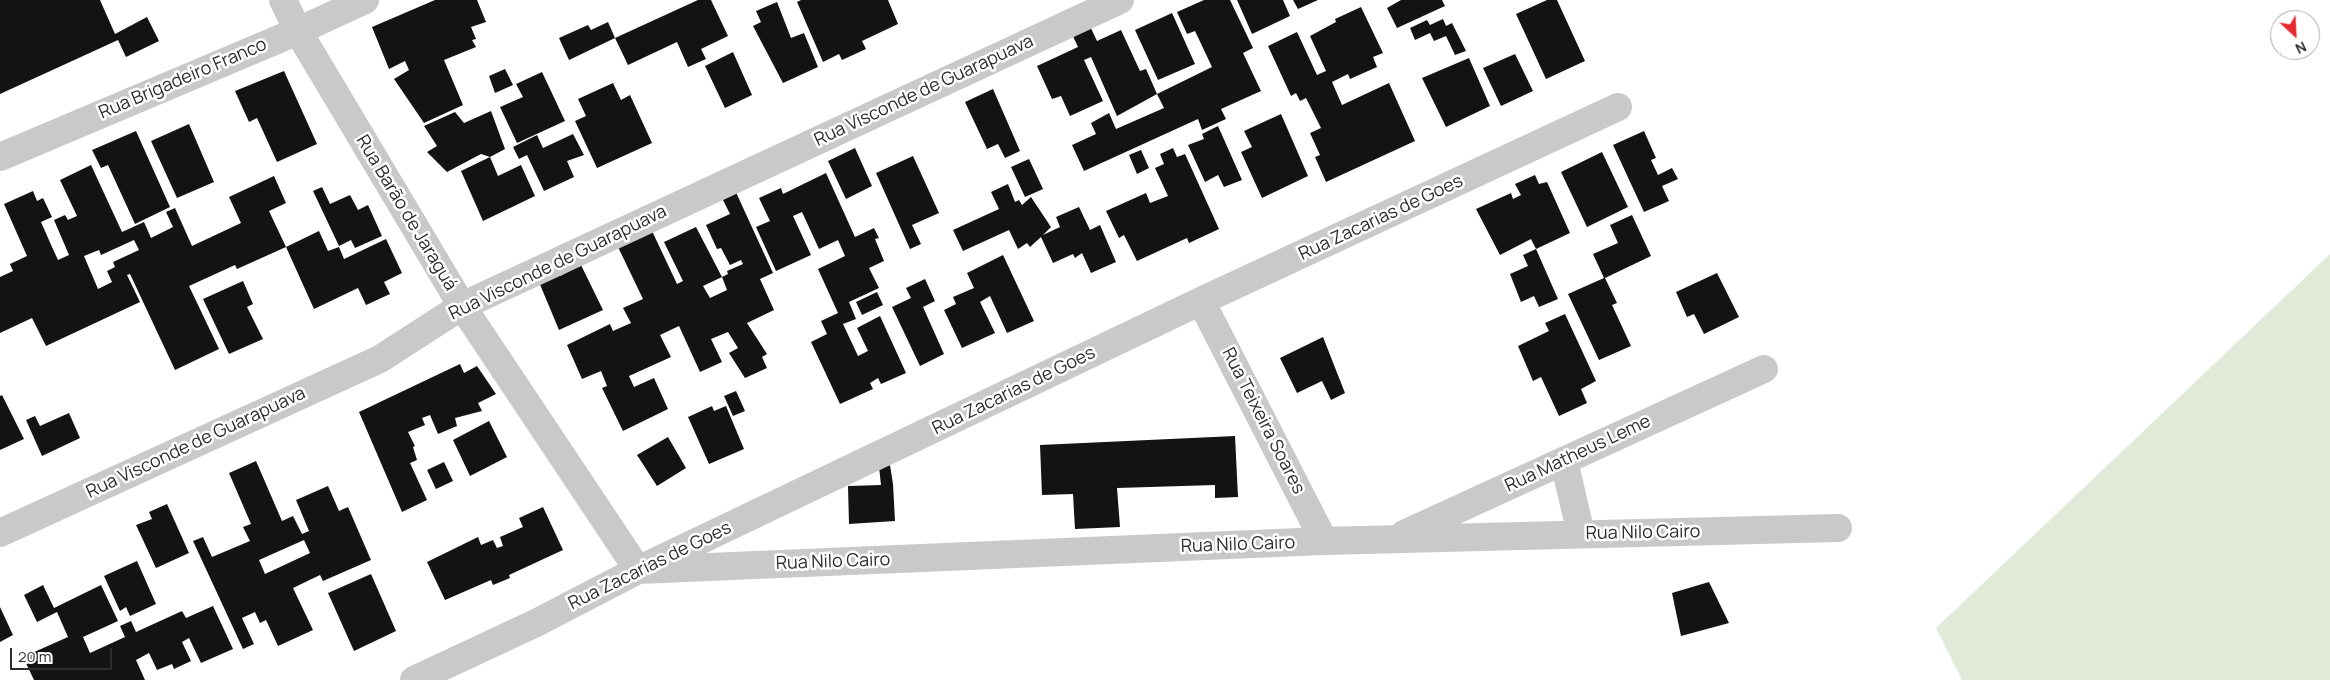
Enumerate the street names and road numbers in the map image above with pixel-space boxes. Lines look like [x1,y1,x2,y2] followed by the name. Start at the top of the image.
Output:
[811,31,1037,151] street label: Rua Visconde de Guarapuava
[96,34,270,124] street label: Rua Brigadeiro Franco
[351,131,461,295] street label: Rua Barão de Jaraguá
[1296,171,1466,265] street label: Rua Zacarias de Goes
[446,201,670,325] street label: Rua Visconde de Guarapuava
[929,342,1099,440] street label: Rua Zacarias de Goes
[1217,344,1309,498] street label: Rua Teixeira Soares
[83,383,309,503] street label: Rua Visconde de Guarapuava
[1502,411,1654,497] street label: Rua Matheus Leme
[565,517,735,615] street label: Rua Zacarias de Goes
[1585,521,1701,545] street label: Rua Nilo Cairo
[1180,532,1296,558] street label: Rua Nilo Cairo
[775,549,891,575] street label: Rua Nilo Cairo

